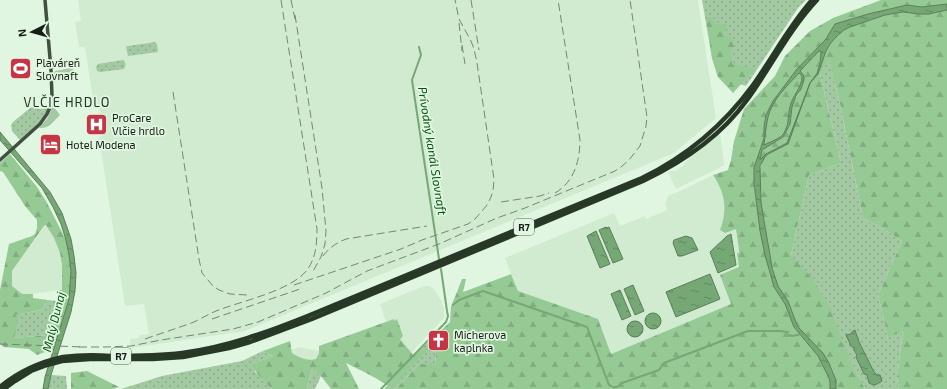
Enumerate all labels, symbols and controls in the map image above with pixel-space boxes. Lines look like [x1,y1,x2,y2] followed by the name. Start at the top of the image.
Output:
[12,12,52,52] north arrow
[15,28,28,38] text: N
[7,56,33,82] sports icon: Plaváreň Slovnaft
[36,56,80,82] place label: Plaváreň Slovnaft
[415,86,450,217] water label: Prívodný kanál Slovnaft
[24,94,110,110] district label: VLČIE HRDLO
[84,111,110,137] hospital icon: ProCare Vlčie hrdlo
[112,111,165,137] place label: ProCare Vlčie hrdlo
[37,132,63,158] hotel icon: Hotel Modena
[66,138,136,151] place label: Hotel Modena
[514,219,534,235] road number: R7
[39,290,68,353] water label: Malý Dunaj
[425,328,451,354] church icon: Micherova kaplnka
[454,328,506,354] place label: Micherova kaplnka
[111,348,131,364] road number: R7

